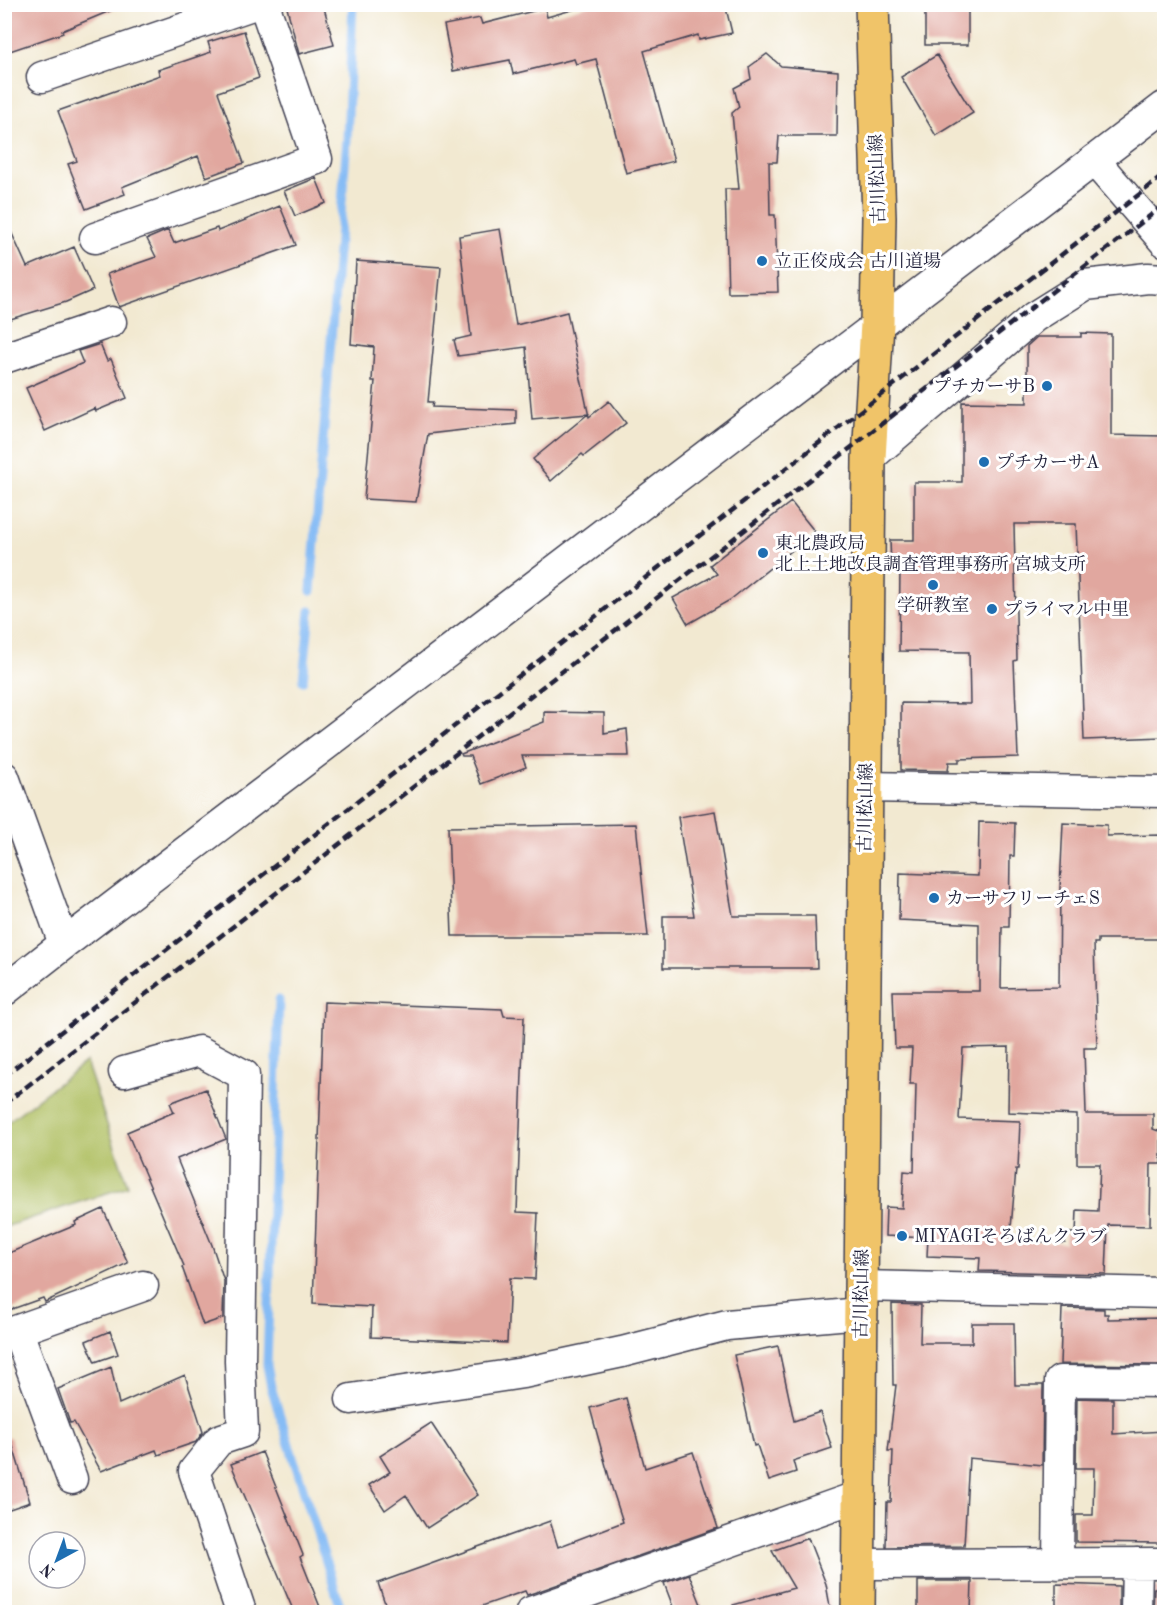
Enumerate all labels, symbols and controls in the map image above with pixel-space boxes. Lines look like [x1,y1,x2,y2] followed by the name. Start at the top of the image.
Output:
[865,134,889,224] street label: 古川松山線
[774,251,941,271] place label: 立正佼成会 古川道場
[755,254,769,268] marker: 立正佼成会 古川道場
[933,377,1035,396] place label: プチカーサB
[1040,379,1054,393] marker: プチカーサB
[996,453,1100,472] place label: プチカーサA
[977,455,991,469] marker: プチカーサA
[775,533,1086,574] place label: 東北農政局 北上土地改良調査管理事務所 宮城支所
[756,546,770,560] marker: 東北農政局 北上土地改良調査管理事務所 宮城支所
[926,578,940,592] marker: 学研教室
[897,595,969,615] place label: 学研教室
[1004,599,1129,619] place label: プライマル中里
[985,602,999,616] marker: プライマル中里
[854,763,876,853] street label: 古川松山線
[946,890,1100,908] place label: カーサフリーチェS
[927,891,941,905] marker: カーサフリーチェS
[914,1227,1106,1246] place label: MIYAGIそろばんクラブ
[895,1229,909,1243] marker: MIYAGIそろばんクラブ
[850,1249,872,1339] street label: 古川松山線
[27,1530,87,1590] north arrow
[38,1559,58,1580] text: N

